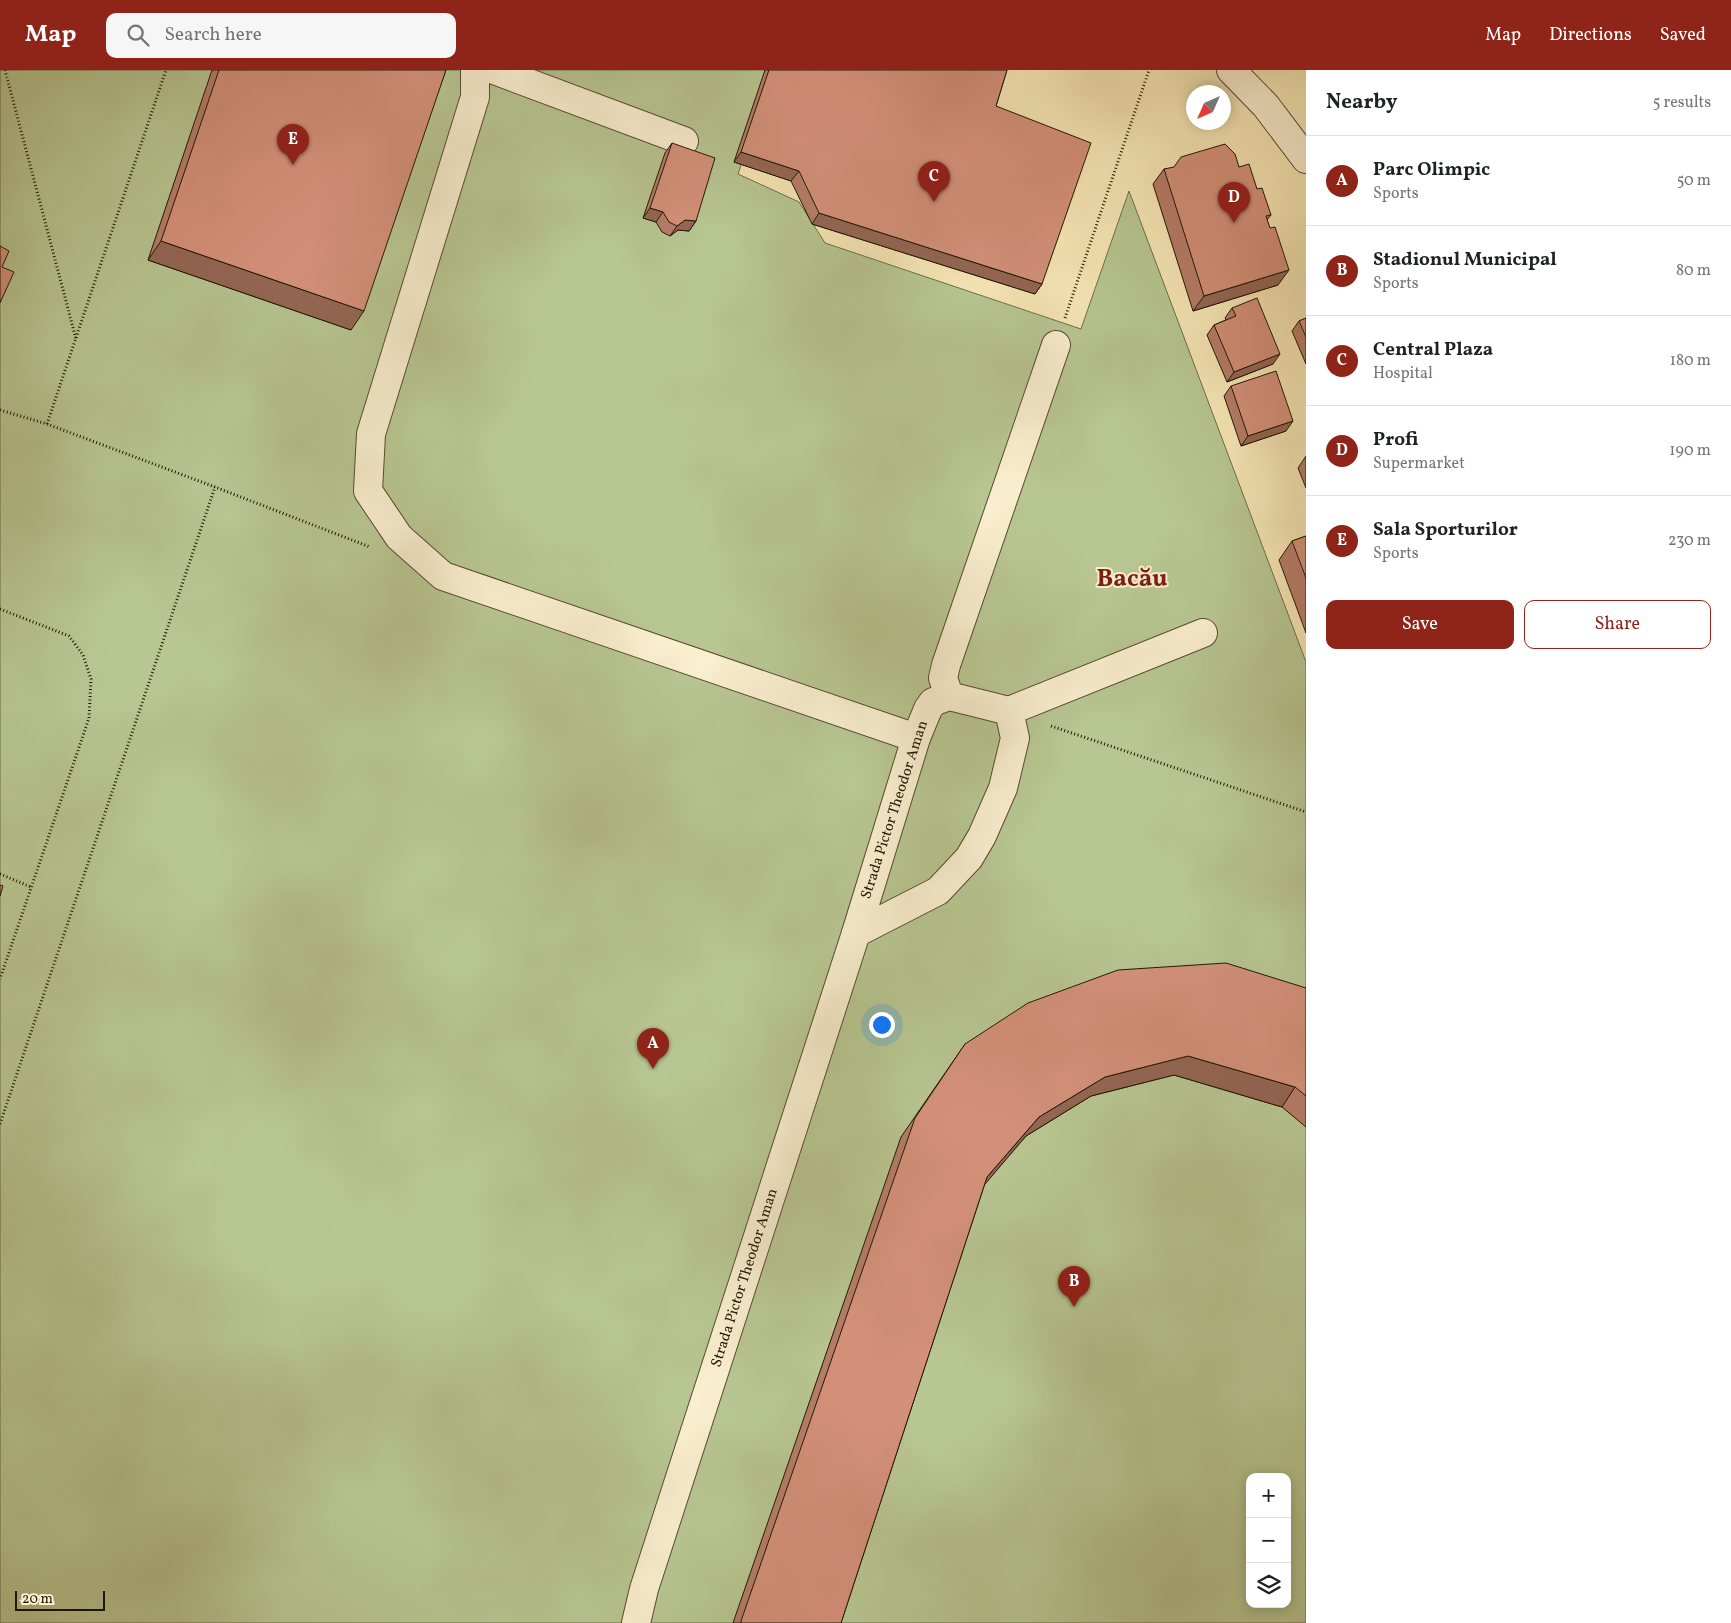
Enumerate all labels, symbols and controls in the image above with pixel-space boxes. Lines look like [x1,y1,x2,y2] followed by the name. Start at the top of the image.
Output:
[106,13,456,58] search box
[25,18,76,52] text: Map
[124,21,152,49] icon: search
[164,22,262,48] text: Search here
[1485,23,1521,48] text: Map
[1549,23,1632,48] text: Directions
[1660,23,1706,48] text: Saved
[1186,85,1231,130] north arrow
[1326,88,1397,117] text: Nearby
[1653,92,1711,114] text: 5 results
[277,124,309,165] pin: E
[1373,157,1490,183] text: Parc Olimpic
[918,161,950,202] pin: C
[1336,170,1348,192] text: A
[1677,170,1711,192] text: 50 m
[1218,182,1250,223] pin: D
[1373,183,1419,205] text: Sports
[1373,247,1557,273] text: Stadionul Municipal
[1337,260,1347,282] text: B
[1676,260,1711,282] text: 80 m
[1373,273,1419,295] text: Sports
[1373,337,1493,363] text: Central Plaza
[1337,350,1347,372] text: C
[1670,350,1711,372] text: 180 m
[1373,363,1433,385] text: Hospital
[1373,427,1419,453] text: Profi
[1336,440,1348,462] text: D
[1669,440,1711,462] text: 190 m
[1373,453,1465,475] text: Supermarket
[1373,517,1518,543] text: Sala Sporturilor
[1337,530,1347,552] text: E
[1668,530,1711,552] text: 230 m
[1373,543,1419,565] text: Sports
[1097,562,1167,597] district label: Bacău
[1326,600,1514,649] button: Save
[1524,600,1711,649] button: Share
[856,718,934,902] street label: Strada Pictor Theodor Aman
[869,1012,895,1038] your location
[637,1028,669,1069] pin: A
[706,1186,783,1370] street label: Strada Pictor Theodor Aman
[1058,1266,1090,1307] pin: B
[1246,1473,1291,1608] map controls
[1246,1473,1291,1518] button: +
[1246,1518,1291,1563] button: −
[1246,1563,1291,1608] button: layers
[15,1588,105,1611] scale bar
[22,1590,53,1609] text: 20 m

